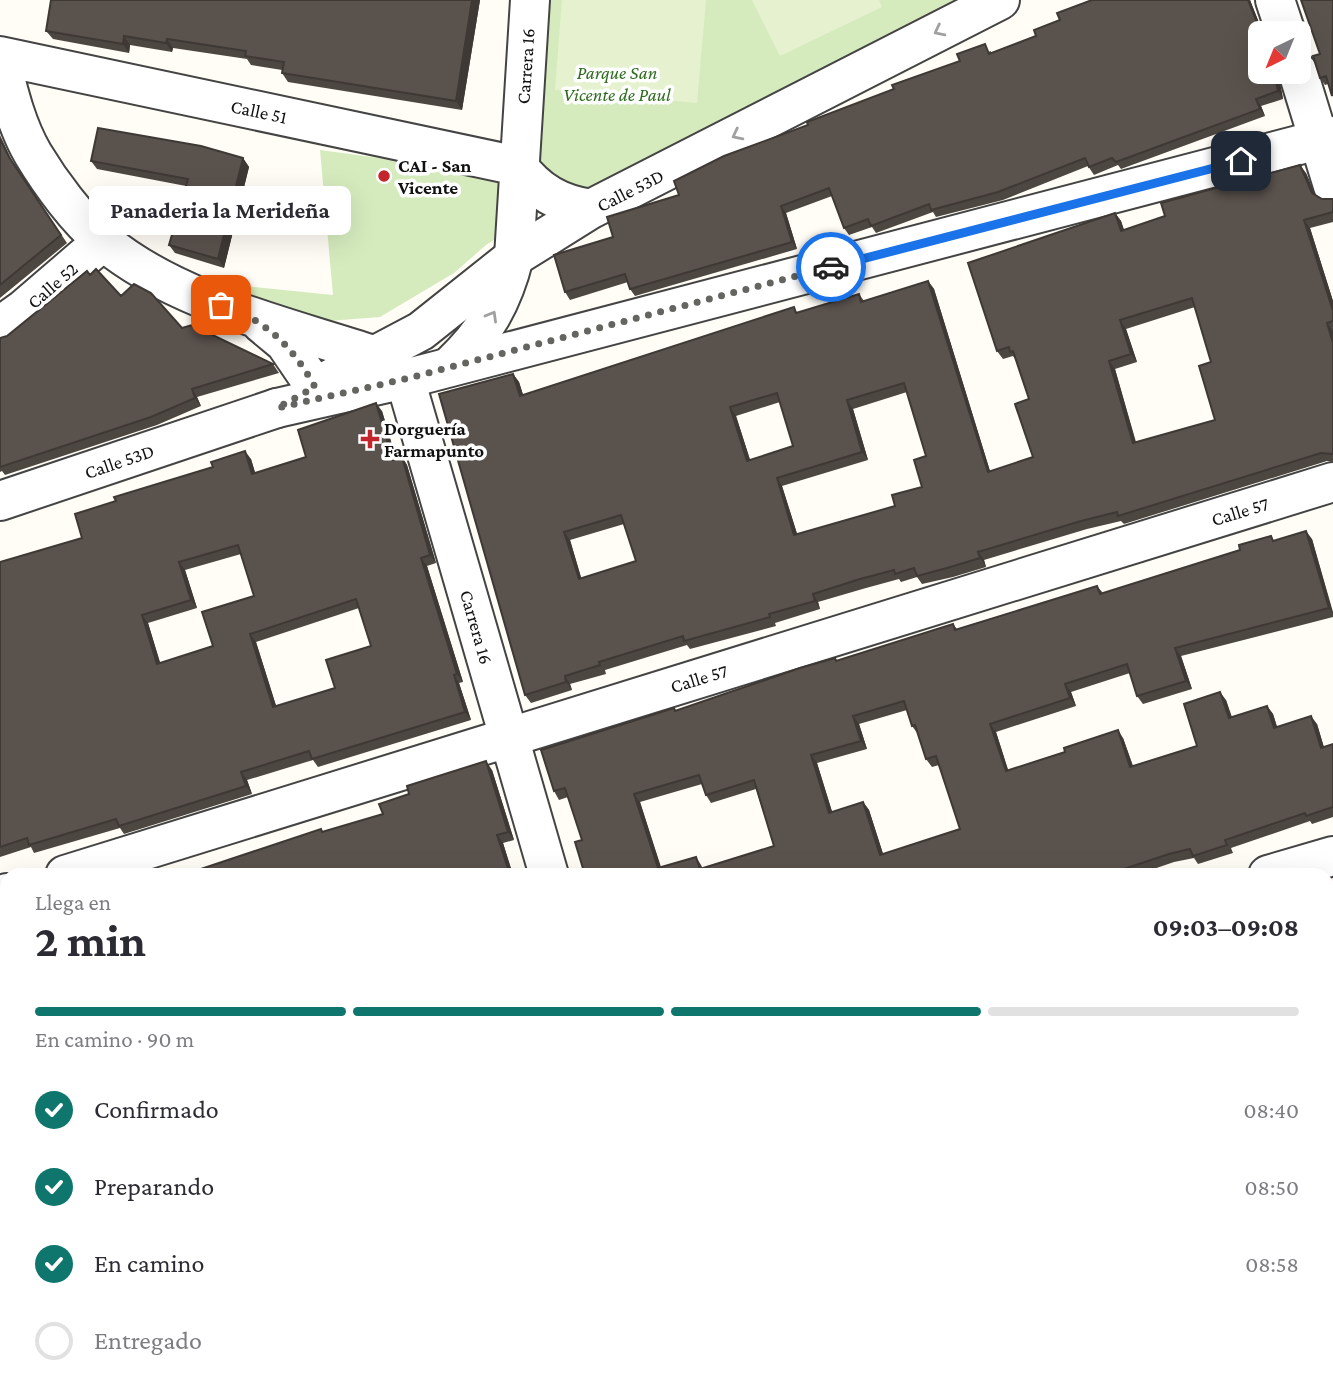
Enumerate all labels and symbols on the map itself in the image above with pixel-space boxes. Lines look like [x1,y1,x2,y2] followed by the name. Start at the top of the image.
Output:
[1248,21,1311,84] north arrow
[934,23,946,37] one-way arrow
[512,27,539,105] street label: Carrera 16
[563,62,671,105] park label: Parque San Vicente de Paul
[229,95,289,128] street label: Calle 51
[732,126,744,140] one-way arrow
[1211,131,1271,191] pin
[397,155,471,198] place label: CAI - San Vicente
[593,165,667,216] street label: Calle 53D
[376,168,392,184] marker: CAI - San Vicente
[90,186,352,235] callout: Panaderia la Merideña
[796,232,866,302] courier
[23,258,82,313] street label: Calle 52
[191,275,251,335] pin
[484,311,497,324] one-way arrow
[384,418,484,461] place label: Dorguería Farmapunto
[362,431,378,447] marker: Dorguería Farmapunto
[82,440,157,483] street label: Calle 53D
[1209,493,1272,530] street label: Calle 57
[456,588,497,667] street label: Carrera 16
[668,660,731,697] street label: Calle 57

